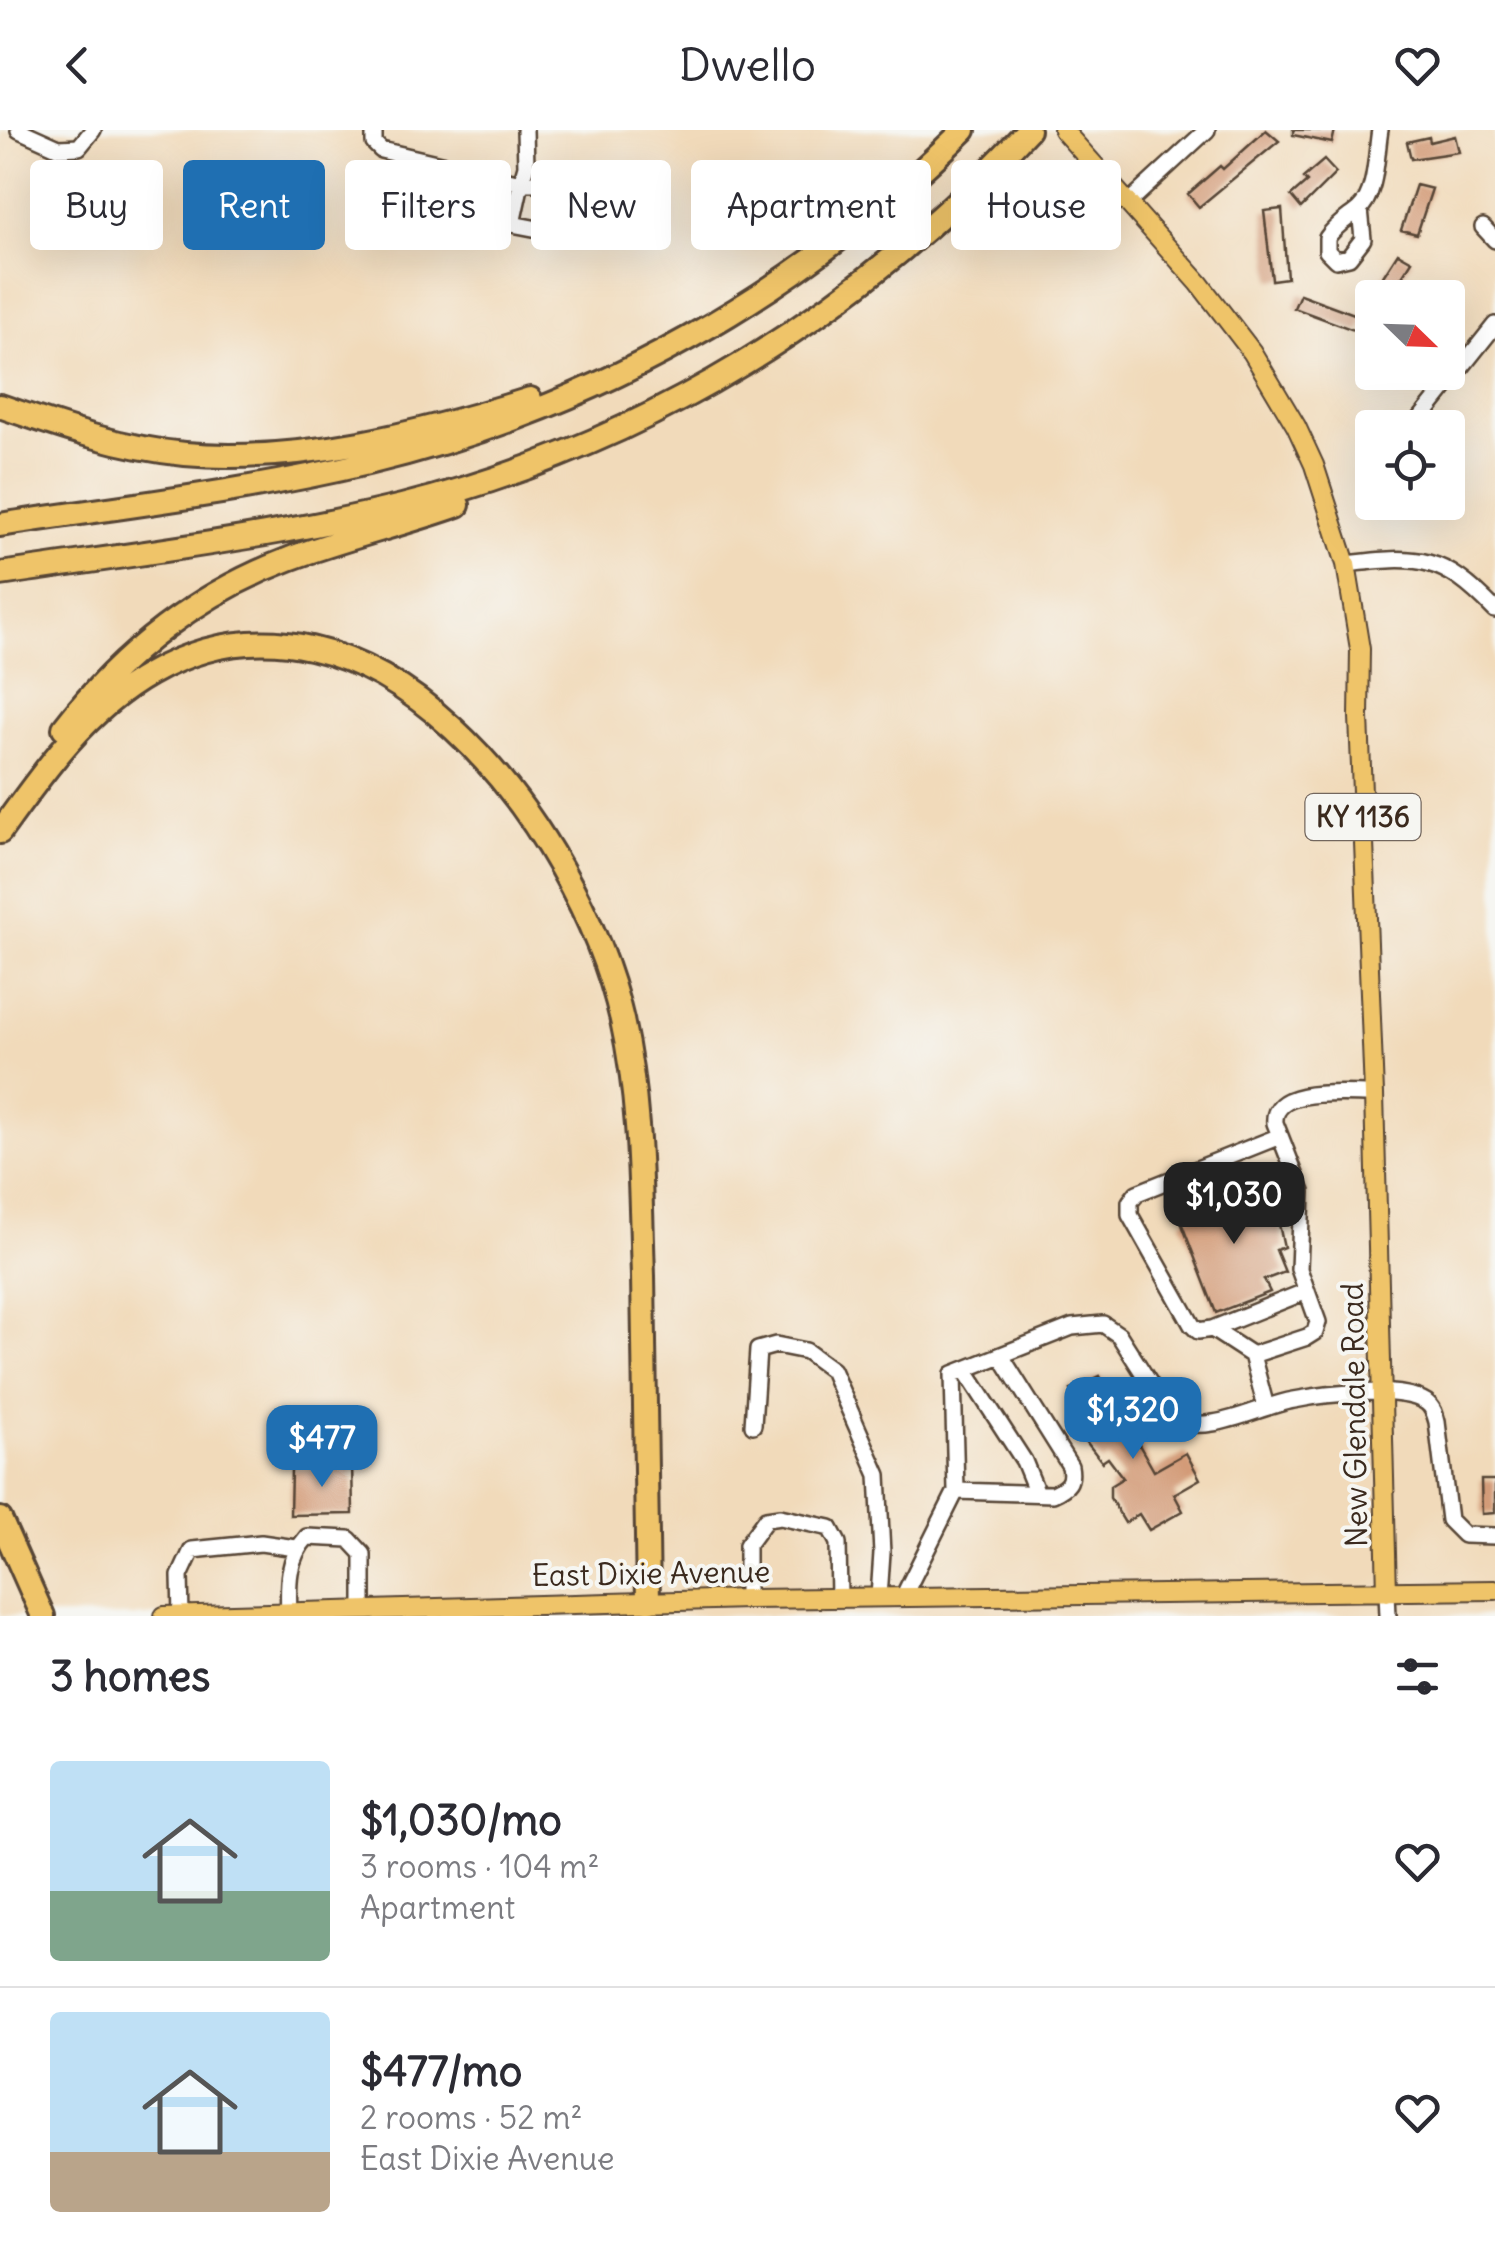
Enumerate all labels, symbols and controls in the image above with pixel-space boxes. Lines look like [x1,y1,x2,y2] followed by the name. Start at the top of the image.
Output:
[679,37,816,93] text: Dwello
[50,38,105,93] icon: back
[1390,38,1445,93] icon: heart
[30,160,163,250] chip: Buy
[183,160,325,250] chip: Rent
[345,160,511,250] chip: Filters
[531,160,671,250] chip: New
[691,160,931,250] chip: Apartment
[951,160,1121,250] chip: House
[1355,280,1465,390] north arrow
[1355,280,1465,520] map controls
[1355,410,1465,520] button: locate
[1306,794,1420,840] road number: KY 1136
[1153,1162,1315,1247] pin: $1,030
[1186,1174,1282,1215] text: $1,030
[1333,1282,1375,1548] street label: New Glendale Road
[1052,1377,1214,1462] pin: $1,320
[1086,1389,1180,1430] text: $1,320
[263,1405,381,1490] pin: $477
[288,1417,356,1458] text: $477
[531,1552,771,1594] street label: East Dixie Avenue
[1390,1649,1445,1704] icon: filters
[50,1650,210,1702] text: 3 homes
[360,1794,562,1846] text: $1,030/mo
[130,1801,250,1921] icon: home
[1390,1834,1445,1889] icon: heart
[360,1846,599,1887] text: 3 rooms · 104 m²
[360,1887,515,1928] text: Apartment
[360,2045,522,2097] text: $477/mo
[130,2052,250,2172] icon: home
[1390,2085,1445,2140] icon: heart
[360,2097,582,2138] text: 2 rooms · 52 m²
[360,2138,614,2179] text: East Dixie Avenue

